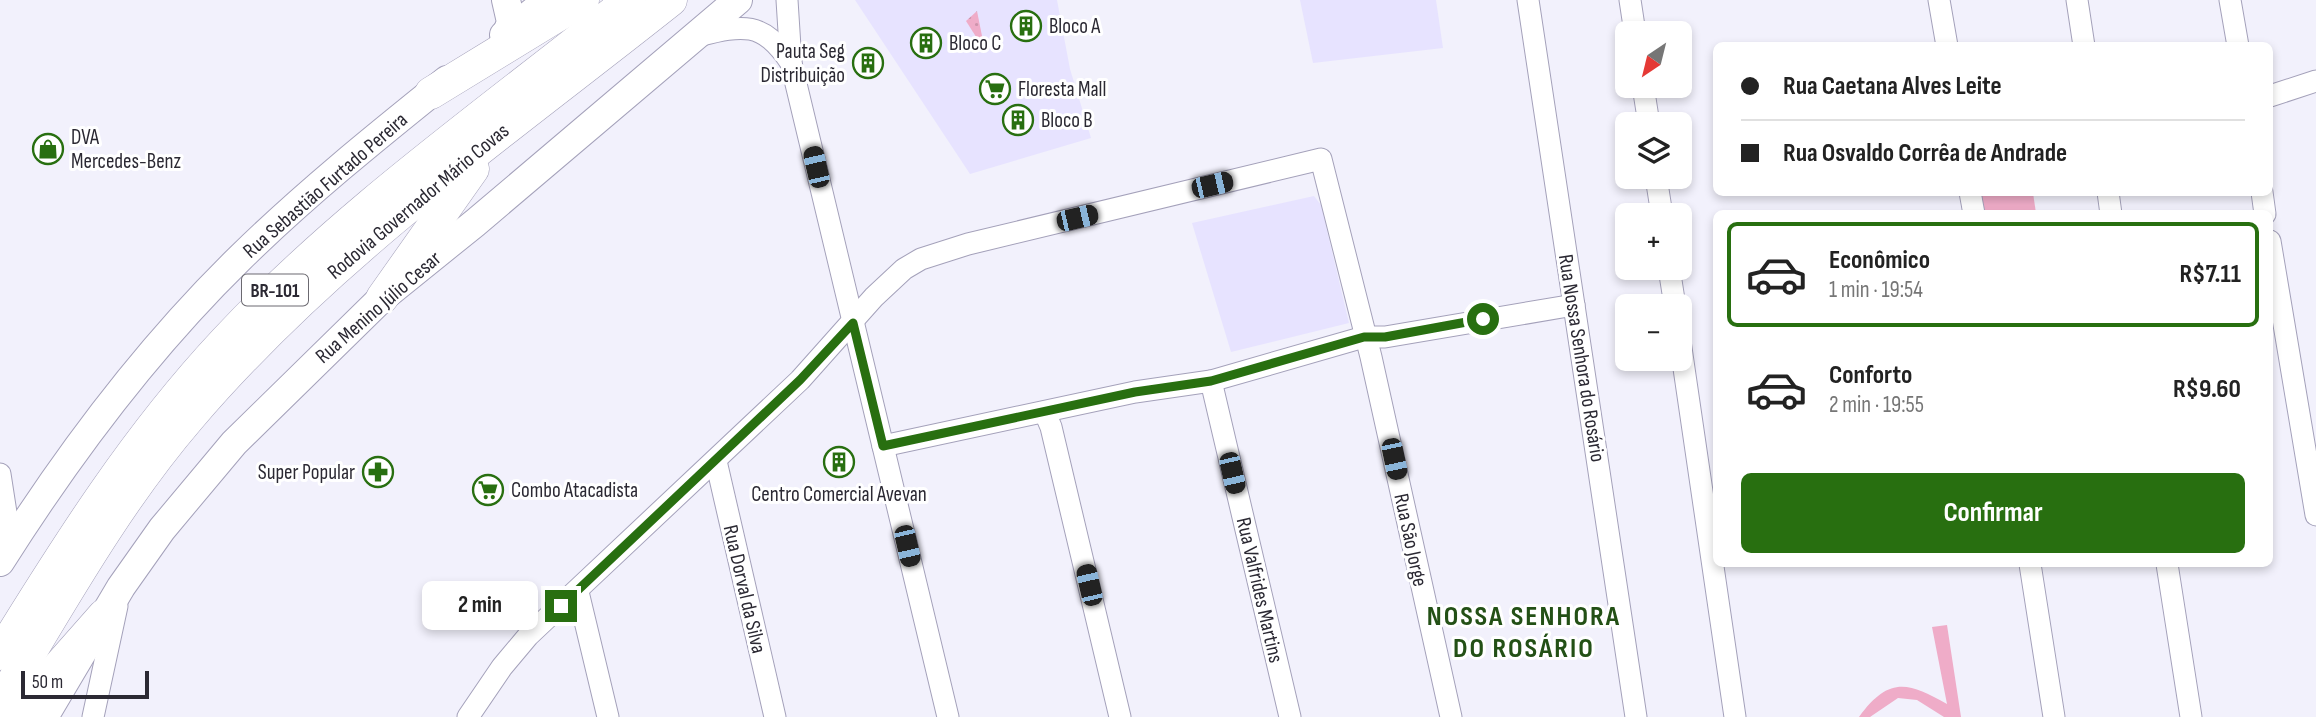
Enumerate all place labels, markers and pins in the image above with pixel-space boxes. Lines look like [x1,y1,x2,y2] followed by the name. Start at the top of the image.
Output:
[1009,9,1043,43] building icon: Bloco A
[1049,14,1101,39] place label: Bloco A
[909,26,943,60] building icon: Bloco C
[949,31,1002,56] place label: Bloco C
[761,39,845,88] place label: Pauta Seg Distribuição
[851,46,885,80] building icon: Pauta Seg Distribuição
[978,72,1012,106] supermarket icon: Floresta Mall
[1018,77,1106,102] place label: Floresta Mall
[1001,103,1035,137] building icon: Bloco B
[1041,108,1093,133] place label: Bloco B
[71,125,182,174] place label: DVA Mercedes-Benz
[31,132,65,166] shop icon: DVA Mercedes-Benz
[822,445,856,479] building icon: Centro Comercial Avevan
[361,455,395,489] pharmacy icon: Super Popular
[258,460,355,485] place label: Super Popular
[471,473,505,507] supermarket icon: Combo Atacadista
[511,478,638,503] place label: Combo Atacadista
[751,482,927,507] place label: Centro Comercial Avevan

